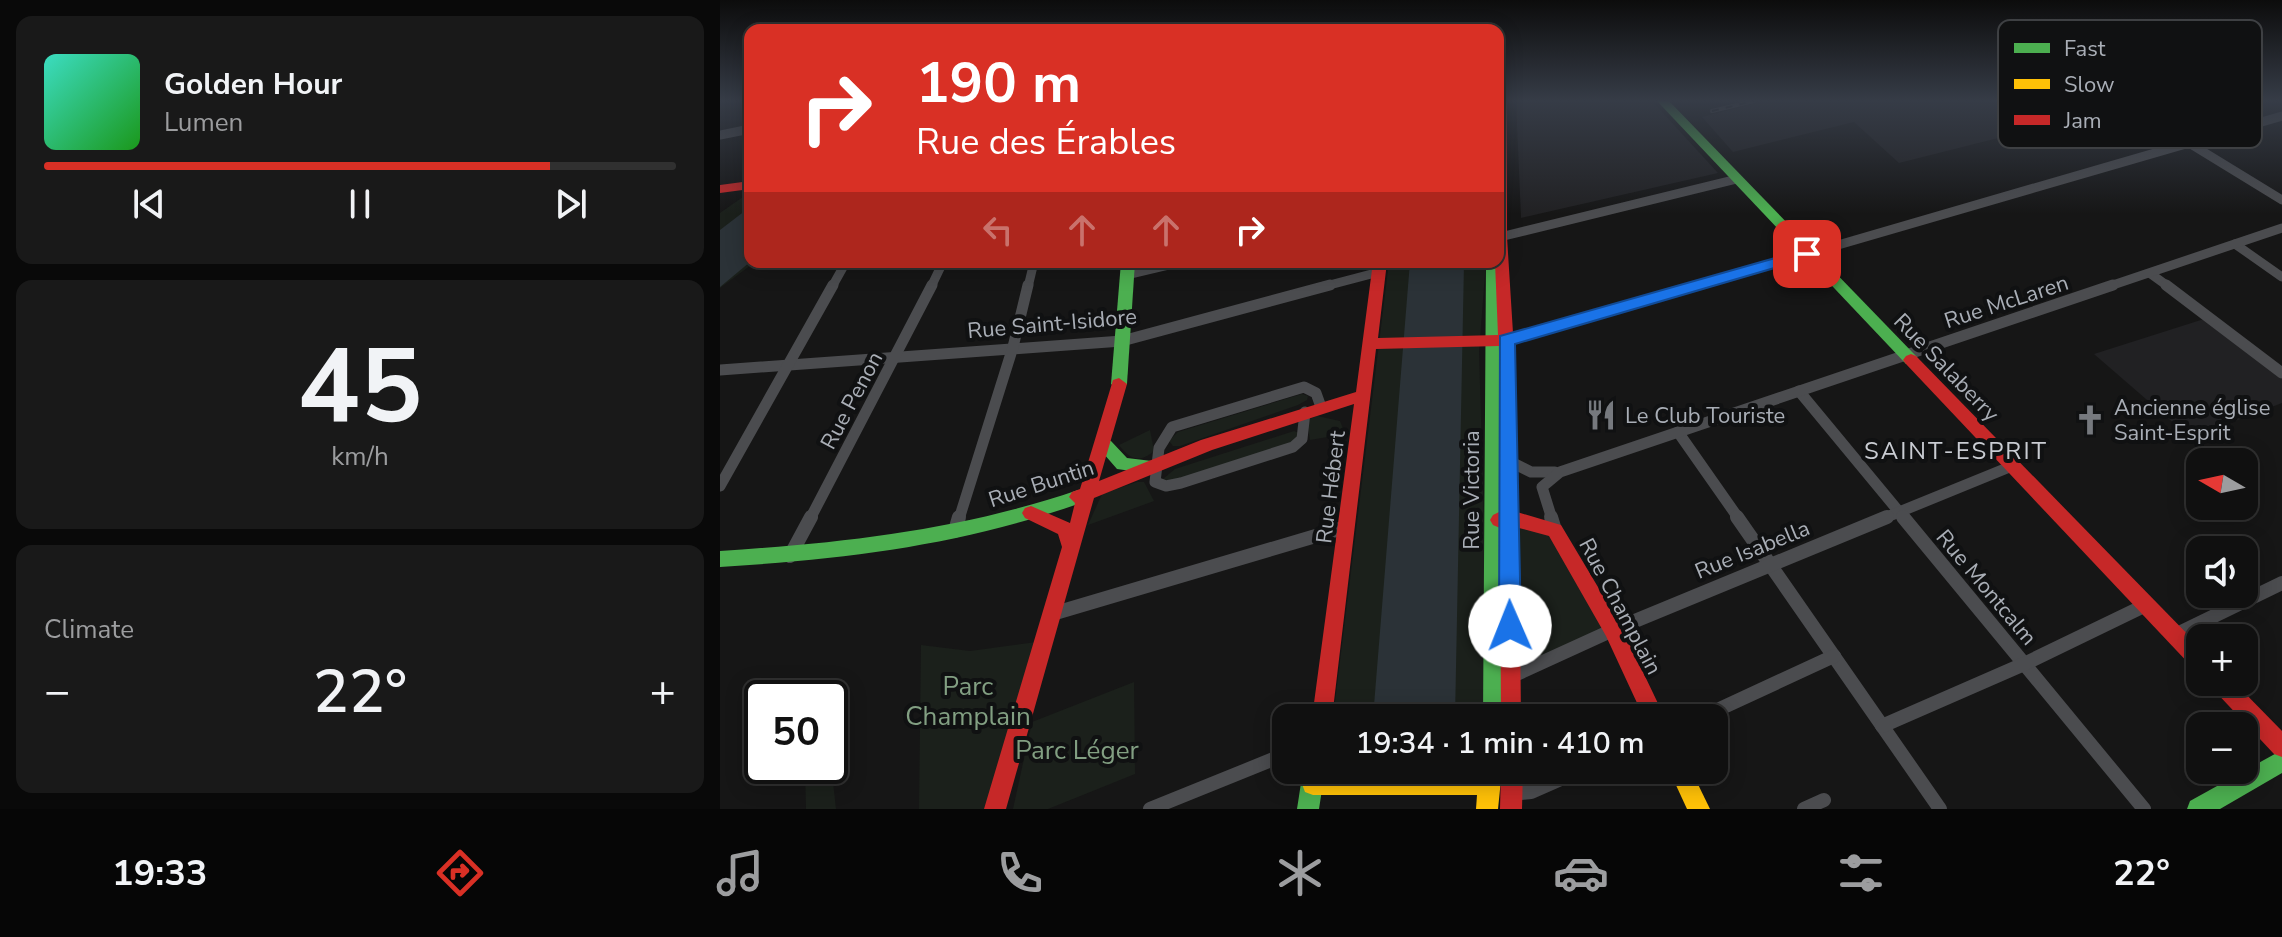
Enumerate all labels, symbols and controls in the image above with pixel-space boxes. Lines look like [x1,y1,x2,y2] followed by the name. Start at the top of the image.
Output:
[1998,20,2262,148] legend
[2064,34,2106,64] text: Fast
[916,45,1081,122] text: 190 m
[784,56,888,160] icon: right
[164,64,342,105] text: Golden Hour
[2064,70,2115,100] text: Slow
[164,105,243,140] text: Lumen
[2063,106,2102,136] text: Jam
[916,118,1176,167] text: Rue des Érables
[127,182,171,226] icon: previous
[338,182,382,226] icon: pause
[549,182,593,226] icon: next
[976,208,1020,252] icon: left
[1060,208,1104,252] icon: ahead
[1144,208,1188,252] icon: ahead
[1228,208,1272,252] icon: right
[1773,220,1841,288] pin
[1785,232,1829,276] icon: arrive
[1940,268,2072,336] street label: Rue McLaren
[966,302,1138,346] street label: Rue Saint-Isidore
[1887,307,2006,429] street label: Rue Salaberry
[298,316,422,458] text: 45
[814,346,890,455] street label: Rue Penon
[2114,393,2270,448] place label: Ancienne église Saint-Esprit
[1584,398,1618,432] restaurant icon: Le Club Touriste
[1625,401,1785,431] place label: Le Club Touriste
[2073,403,2107,437] church icon: Ancienne église Saint-Esprit
[1309,429,1353,545] street label: Rue Hébert
[1457,430,1487,550] street label: Rue Victoria
[1864,435,2048,467] district label: SAINT-ESPRIT
[331,439,389,474] text: km/h
[2186,448,2258,520] north arrow
[2186,448,2258,784] map controls
[985,453,1098,515] street label: Rue Buntin
[1690,513,1814,587] street label: Rue Isabella
[1929,523,2044,652] street label: Rue Montcalm
[1571,533,1669,680] street label: Rue Champlain
[2186,536,2258,608] button: sound
[1468,584,1552,668] position arrow
[44,612,134,647] text: Climate
[2186,624,2258,696] button: +
[313,651,407,733] text: 22°
[44,662,70,722] text: −
[650,662,676,722] text: +
[905,669,1031,734] park label: Parc Champlain
[744,680,848,784] speed limit sign: 50
[2186,712,2258,784] button: −
[1355,723,1645,764] text: 19:34 · 1 min · 410 m
[1015,733,1140,768] park label: Parc Léger
[432,845,488,901] icon: directions
[712,845,768,901] icon: music
[992,845,1048,901] icon: phone
[1272,845,1328,901] icon: climate
[1553,845,1609,901] icon: car
[1833,845,1889,901] icon: filters
[112,849,207,898] text: 19:33
[2113,849,2170,898] text: 22°

